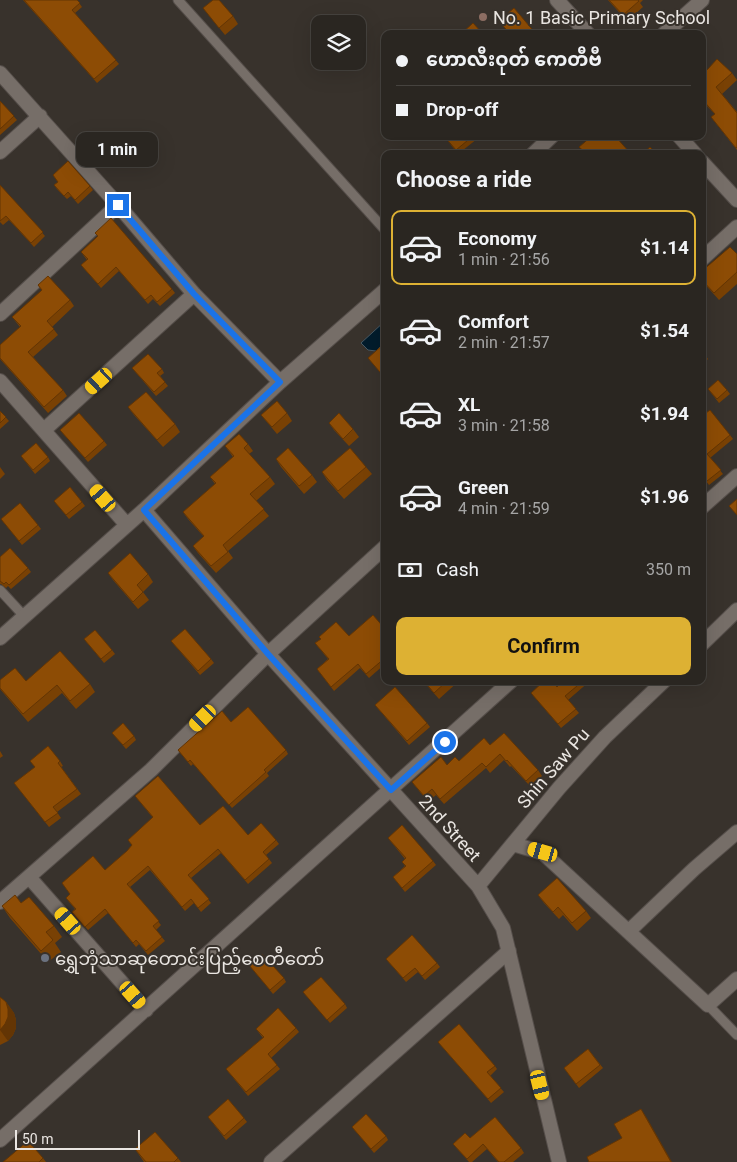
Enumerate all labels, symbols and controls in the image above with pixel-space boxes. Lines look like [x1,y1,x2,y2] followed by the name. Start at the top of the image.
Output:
[493,7,710,28] place label: No. 1 Basic Primary School
[477,11,489,23] marker: No. 1 Basic Primary School
[311,15,366,70] map controls
[311,15,366,70] button: layers
[426,48,602,71] text: ဟောလီးဝုတ် ကေတီဗီ
[426,98,498,121] text: Drop-off
[77,132,159,168] callout: 1 min
[97,140,137,159] text: 1 min
[396,167,532,192] text: Choose a ride
[107,194,129,216] route end
[398,225,443,270] icon: car
[458,227,537,250] text: Economy
[640,236,689,259] text: $1.14
[458,250,550,269] text: 1 min · 21:56
[398,308,443,353] icon: car
[458,310,529,333] text: Comfort
[640,319,689,342] text: $1.54
[458,333,550,352] text: 2 min · 21:57
[82,365,115,397] car
[398,391,443,436] icon: car
[458,393,480,416] text: XL
[640,402,689,425] text: $1.94
[458,416,550,435] text: 3 min · 21:58
[398,474,443,519] icon: car
[458,476,509,499] text: Green
[87,482,118,514] car
[640,485,689,508] text: $1.96
[458,499,550,518] text: 4 min · 21:59
[396,556,424,584] icon: cash
[436,558,479,581] text: Cash
[646,560,691,579] text: 350 m
[396,617,691,675] button: Confirm
[187,702,218,734] car
[513,724,593,812] street label: Shin Saw Pu
[434,731,456,753] route start
[415,790,485,866] street label: 2nd Street
[526,841,559,863] car
[52,905,83,937] car
[55,945,324,974] place label: ရွှေဘုံသာဆုတောင်းပြည့်စေတီတော်
[39,952,51,964] marker: ရွှေဘုံသာဆုတောင်းပြည့်စေတီတော်
[117,979,148,1011] car
[529,1069,550,1101] car
[15,1127,140,1150] scale bar
[22,1131,54,1147] text: 50 m

